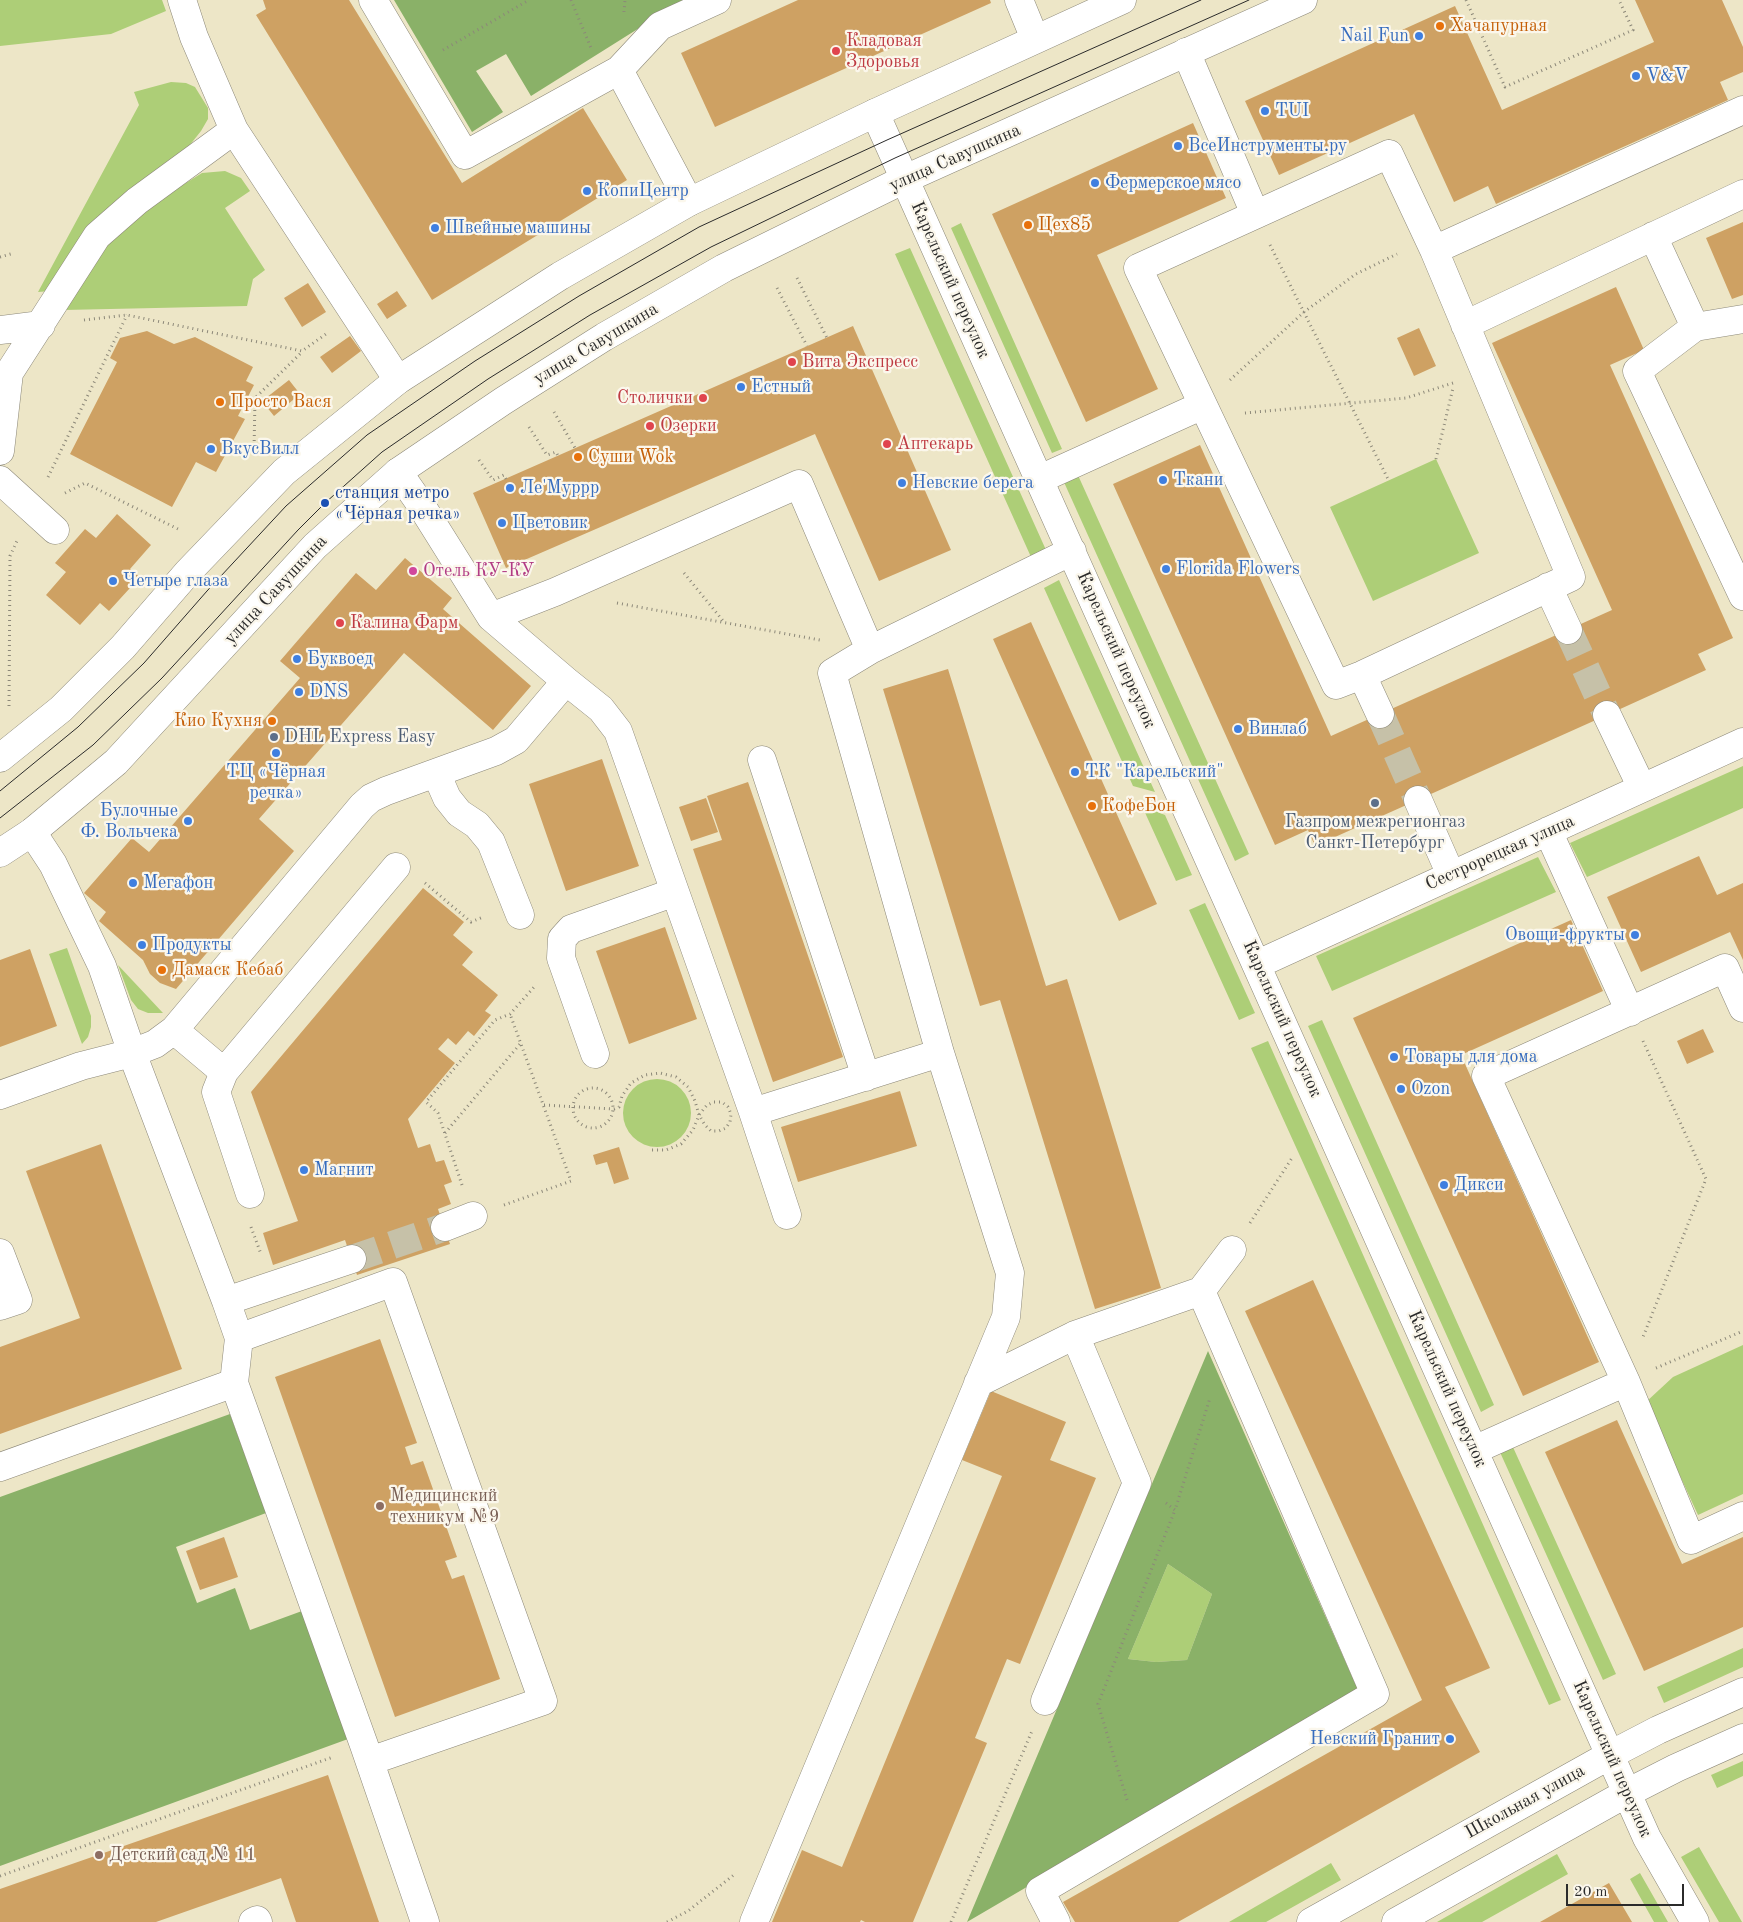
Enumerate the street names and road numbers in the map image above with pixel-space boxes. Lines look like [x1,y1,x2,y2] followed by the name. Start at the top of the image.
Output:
[886,119,1024,197] street label: улица Савушкина
[906,198,994,362] street label: Карельский переулок
[530,298,662,390] street label: улица Савушкина
[220,531,332,649] street label: улица Савушкина
[1072,568,1160,732] street label: Карельский переулок
[1422,810,1578,896] street label: Сестрорецкая улица
[1238,937,1326,1101] street label: Карельский переулок
[1403,1307,1491,1471] street label: Карельский переулок
[1568,1677,1656,1841] street label: Карельский переулок
[1461,1760,1589,1844] street label: Школьная улица

